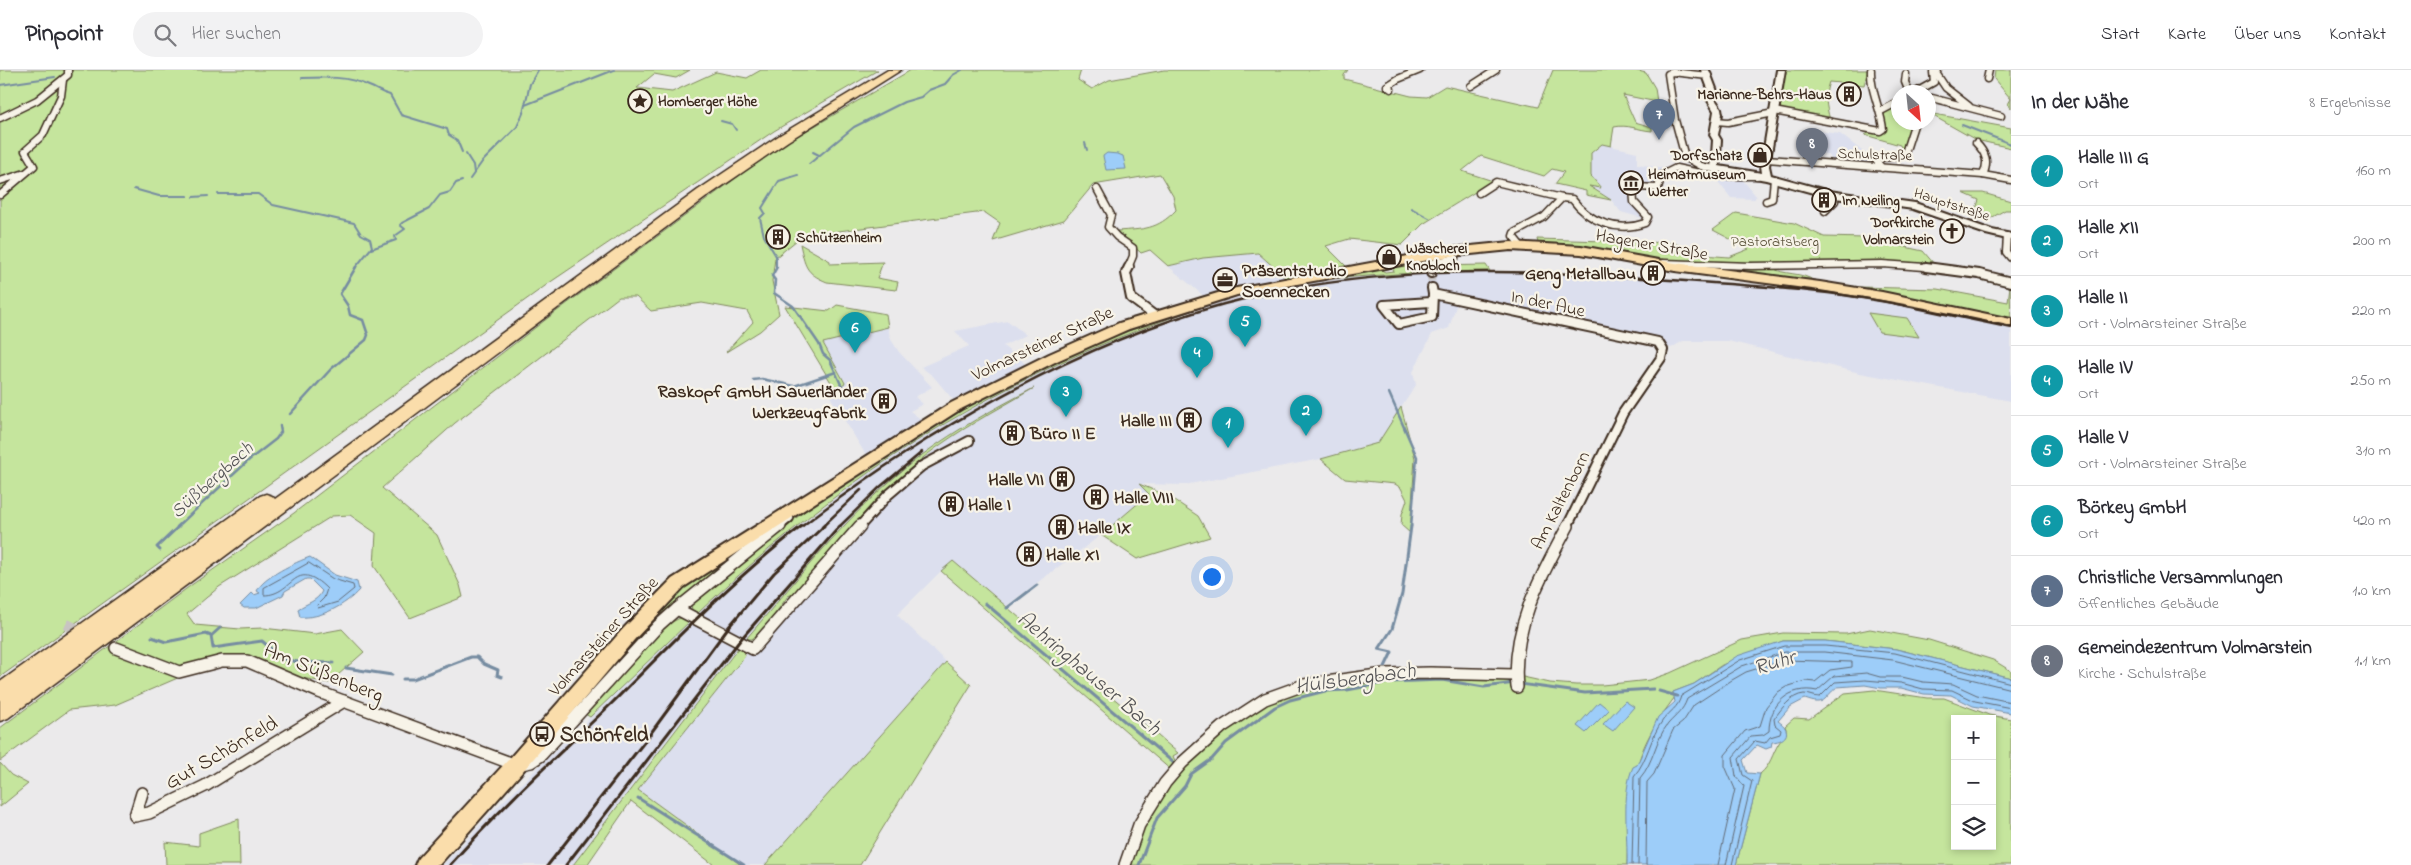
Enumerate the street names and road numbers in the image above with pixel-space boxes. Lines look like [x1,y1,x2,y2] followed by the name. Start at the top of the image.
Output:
[1837,143,1913,167] street label: Schulstraße
[1911,182,1993,228] street label: Hauptstraße
[1593,223,1711,270] street label: Hagener Straße
[1508,284,1588,326] street label: In der Aue
[967,300,1119,389] street label: Volmarsteiner Straße
[1526,447,1598,555] street label: Am Kaltenborn
[543,571,666,704] street label: Volmarsteiner Straße
[258,636,388,713] street label: Am Süßenberg
[160,709,284,798] street label: Gut Schönfeld

